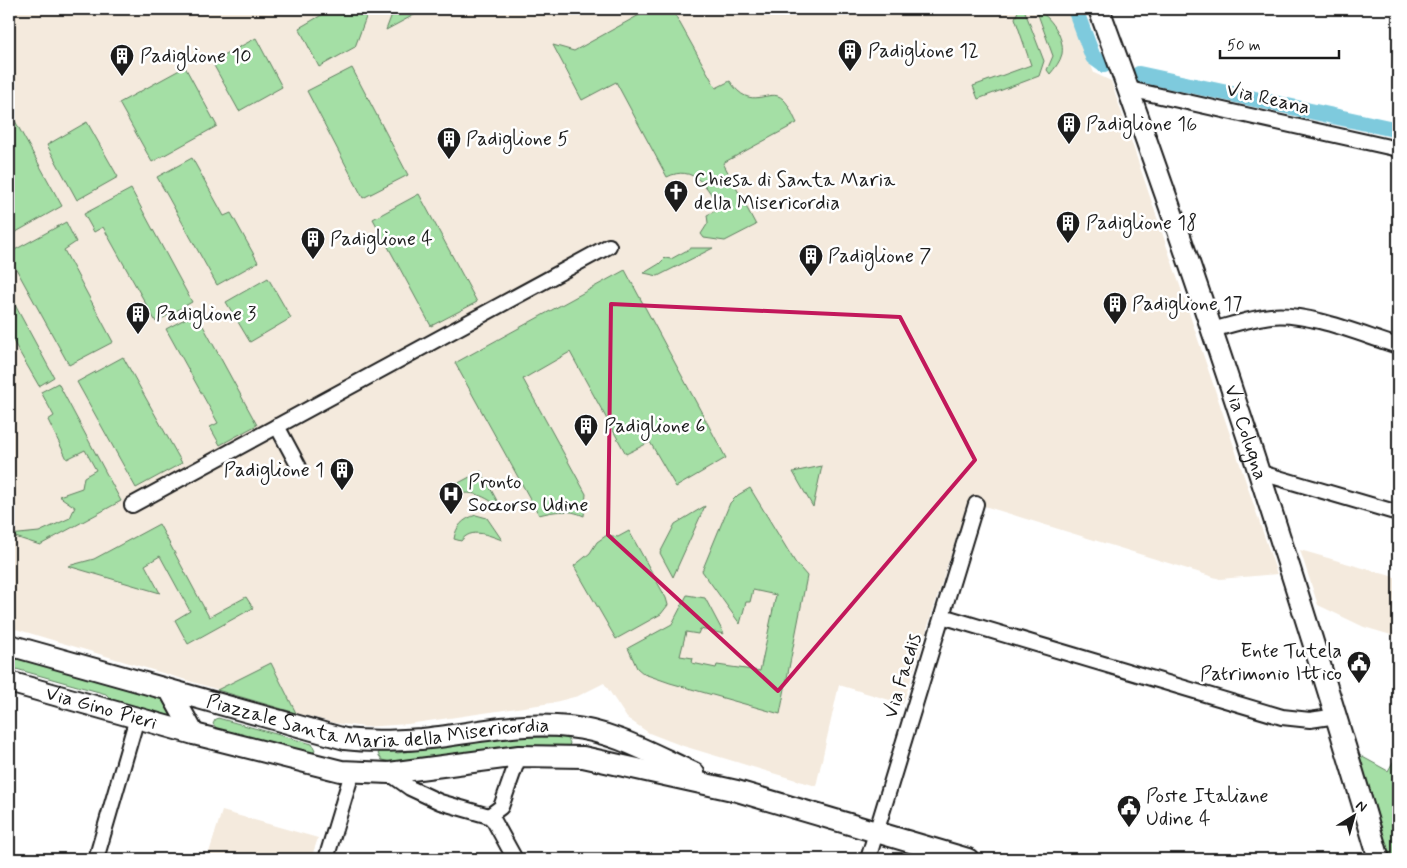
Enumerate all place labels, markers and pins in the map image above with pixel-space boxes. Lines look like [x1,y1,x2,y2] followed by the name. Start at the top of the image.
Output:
[837,38,863,72] building icon: Padiglione 12
[868,38,979,66] place label: Padiglione 12
[109,43,135,77] building icon: Padiglione 10
[140,43,252,71] place label: Padiglione 10
[1056,111,1082,145] building icon: Padiglione 16
[1086,111,1197,139] place label: Padiglione 16
[436,126,462,160] building icon: Padiglione 5
[466,126,569,154] place label: Padiglione 5
[694,167,896,217] place label: Chiesa di Santa Maria della Misericordia
[663,179,689,213] church icon: Chiesa di Santa Maria della Misericordia
[1055,210,1081,244] building icon: Padiglione 18
[1086,210,1197,238] place label: Padiglione 18
[300,226,326,260] building icon: Padiglione 4
[330,226,433,254] place label: Padiglione 4
[798,243,824,277] building icon: Padiglione 7
[828,243,931,271] place label: Padiglione 7
[1102,291,1128,325] building icon: Padiglione 17
[1132,291,1242,319] place label: Padiglione 17
[125,301,151,335] building icon: Padiglione 3
[156,301,256,329] place label: Padiglione 3
[573,413,599,447] building icon: Padiglione 6
[604,413,706,441] place label: Padiglione 6
[224,457,324,485] place label: Padiglione 1
[329,457,355,491] building icon: Padiglione 1
[468,469,589,519] place label: Pronto Soccorso Udine
[438,481,464,515] hospital icon: Pronto Soccorso Udine
[1200,638,1342,688] place label: Ente Tutela Patrimonio Ittico
[1346,650,1372,684] public building icon: Ente Tutela Patrimonio Ittico
[1146,783,1269,833] place label: Poste Italiane Udine 4
[1116,794,1142,828] public building icon: Poste Italiane Udine 4

